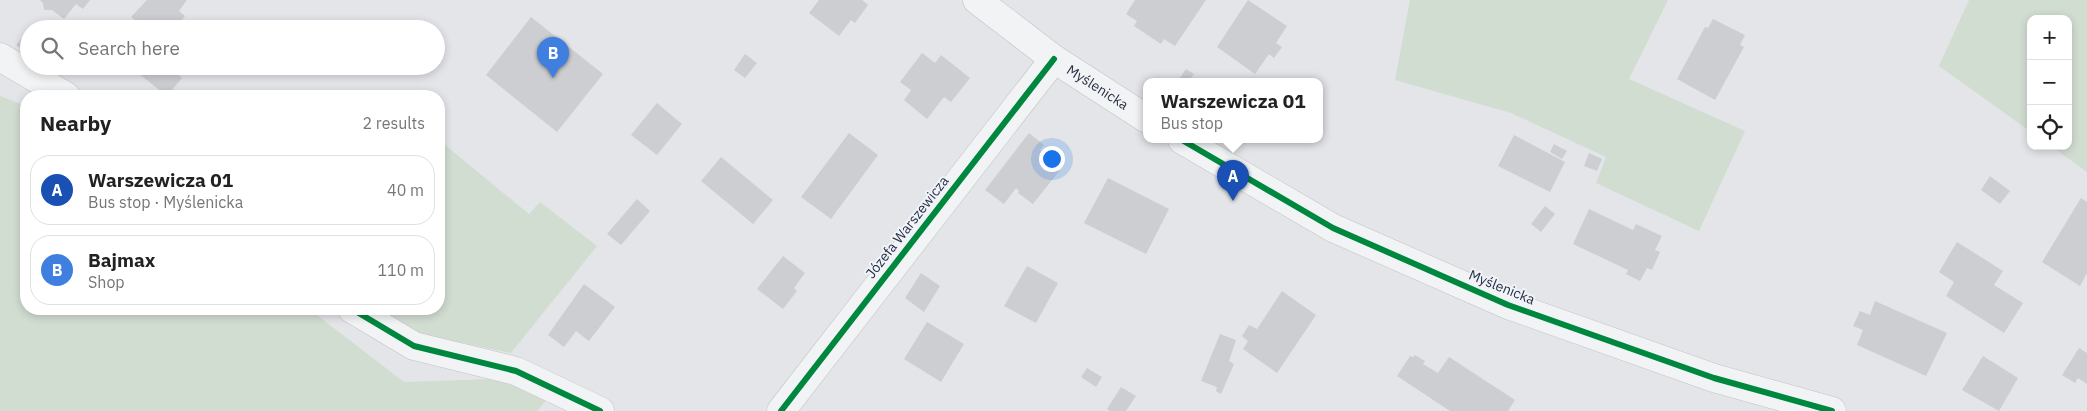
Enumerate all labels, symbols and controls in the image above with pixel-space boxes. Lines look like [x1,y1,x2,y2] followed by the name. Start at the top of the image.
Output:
[2027,15,2072,150] map controls
[2027,15,2072,60] button: +
[20,20,445,75] search box
[38,34,66,62] icon: search
[78,36,180,60] text: Search here
[537,37,569,78] pin: B
[2027,60,2072,105] button: −
[1063,61,1132,114] street label: Myślenicka
[1143,78,1323,143] popup
[1160,89,1306,113] text: Warszewicza 01
[2027,105,2072,150] button: locate
[40,109,111,137] text: Nearby
[362,113,425,133] text: 2 results
[1160,113,1223,133] text: Bus stop
[1039,146,1065,172] your location
[1217,160,1249,201] pin: A
[88,168,233,192] text: Warszewicza 01
[861,172,953,282] street label: Józefa Warszewicza
[52,180,62,200] text: A
[387,180,424,200] text: 40 m
[88,192,243,212] text: Bus stop · Myślenicka
[88,248,155,272] text: Bajmax
[52,260,62,280] text: B
[377,260,424,280] text: 110 m
[1466,266,1538,309] street label: Myślenicka
[88,272,125,292] text: Shop

